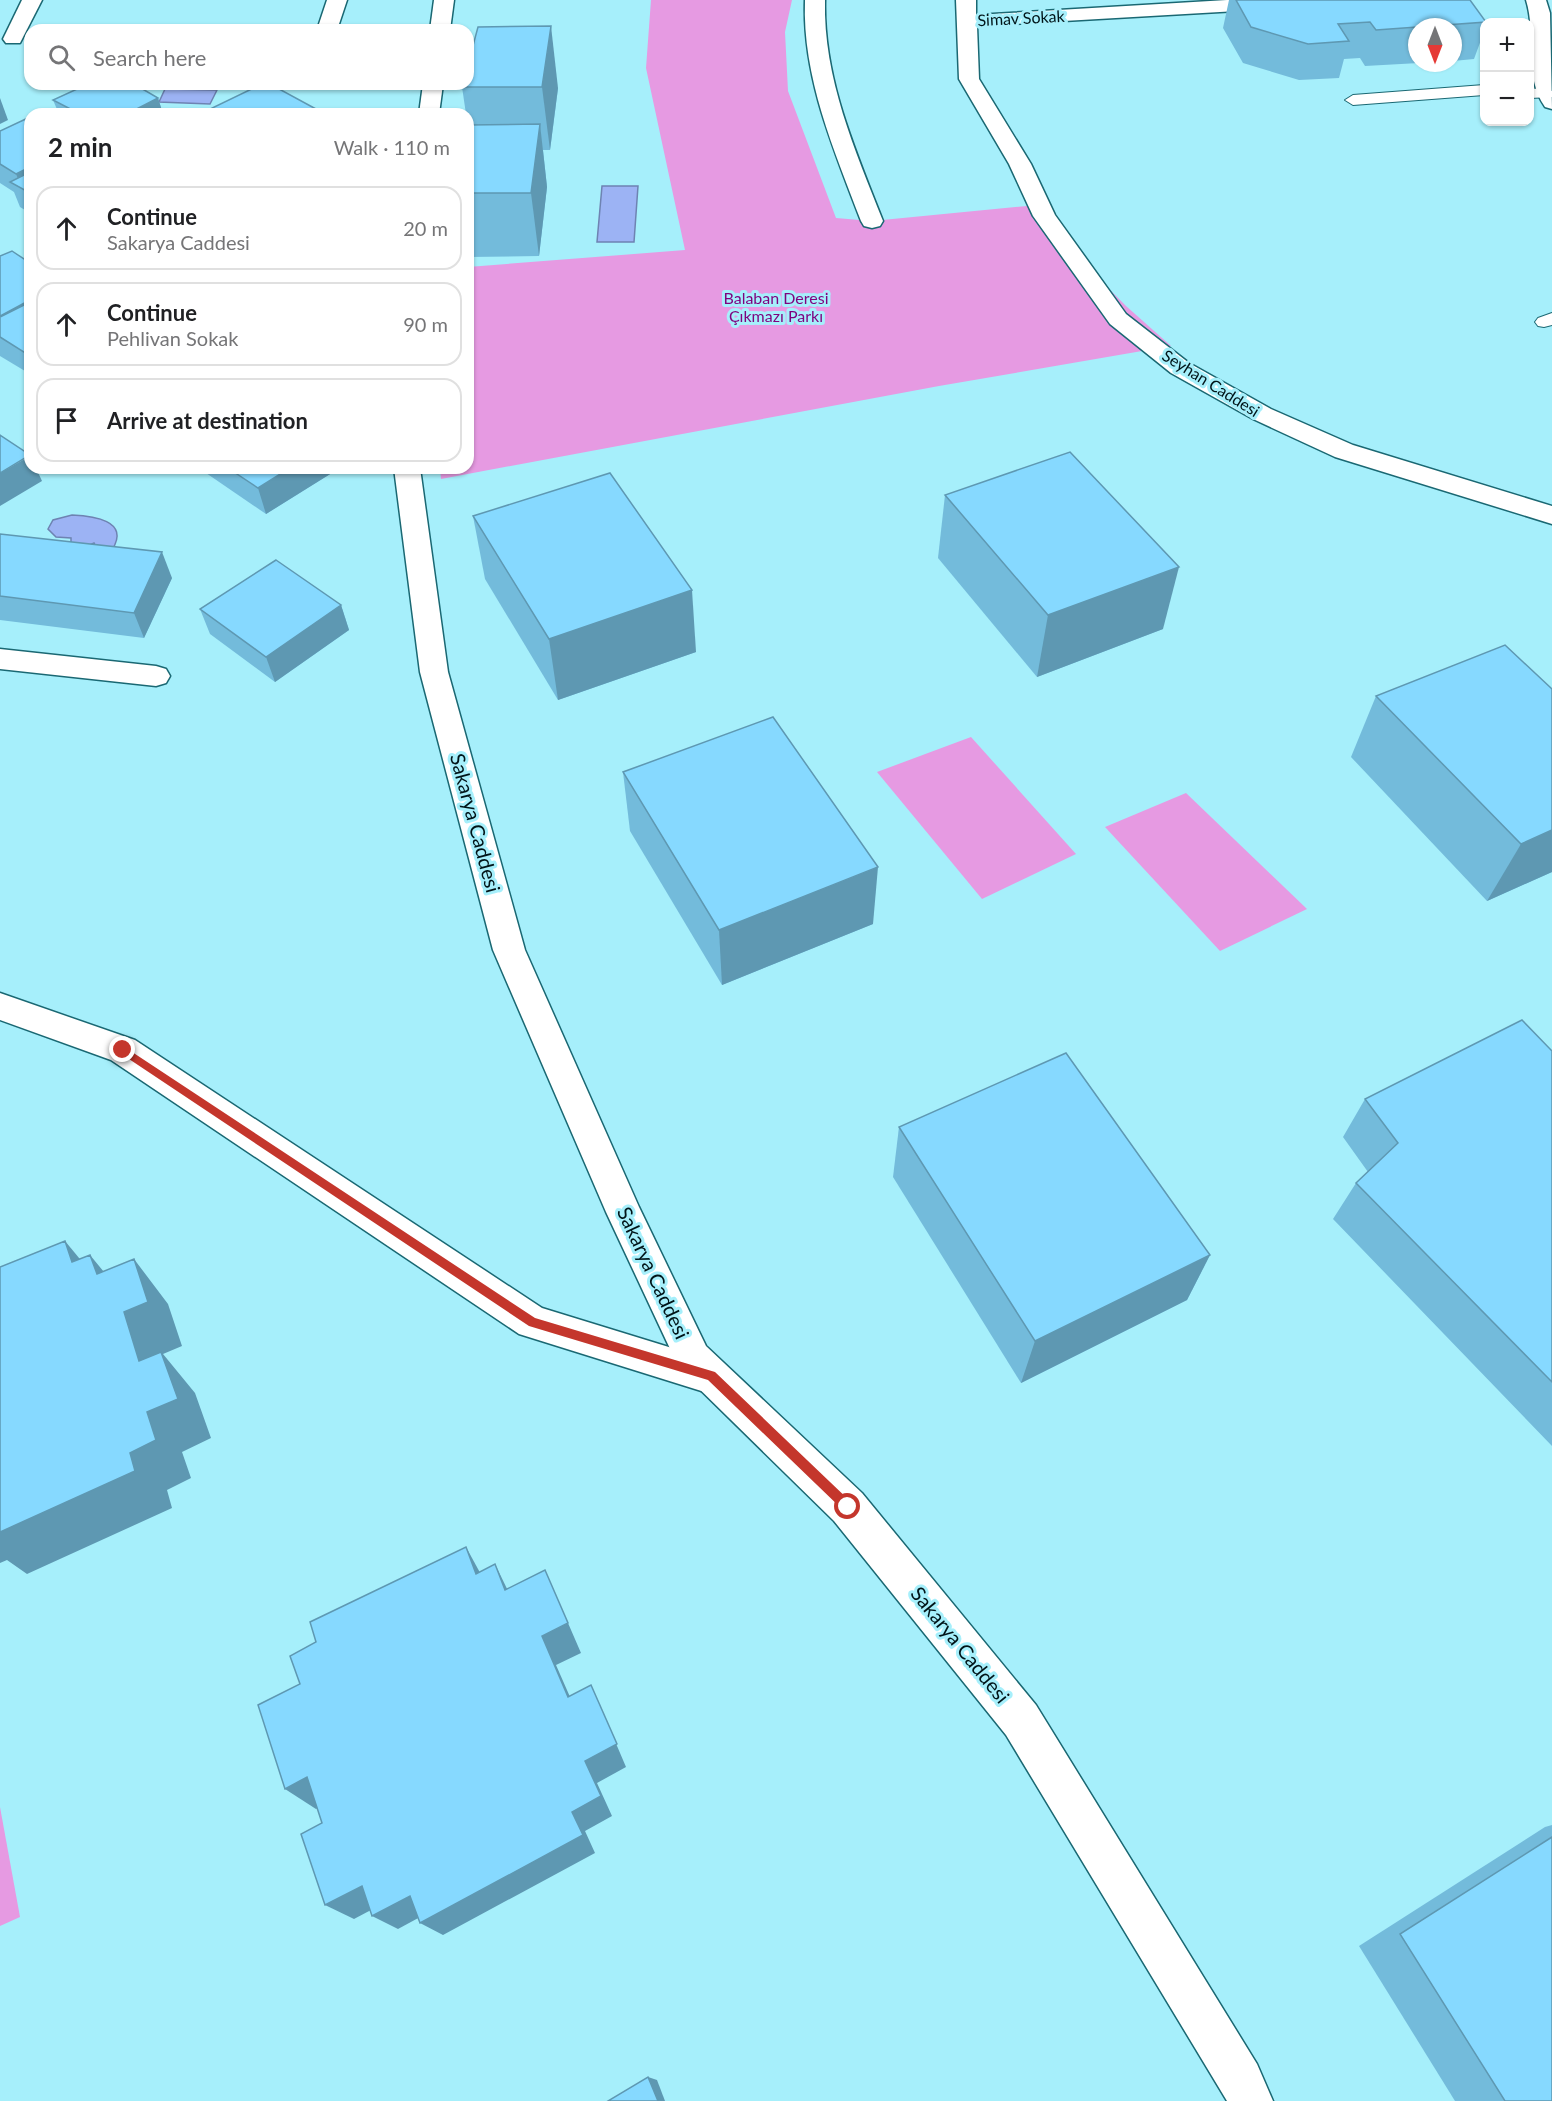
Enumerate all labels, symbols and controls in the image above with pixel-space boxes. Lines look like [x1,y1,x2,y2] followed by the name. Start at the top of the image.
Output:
[977,6,1066,29] street label: Simav Sokak
[1408,18,1462,72] north arrow
[1480,18,1534,126] map controls
[1480,18,1534,72] button: +
[24,24,474,90] search box
[45,41,78,74] icon: search
[93,44,206,71] text: Search here
[1480,72,1534,126] button: −
[48,131,112,163] text: 2 min
[334,135,450,159] text: Walk · 110 m
[107,203,197,230] text: Continue
[50,212,83,245] icon: ahead
[403,216,448,240] text: 20 m
[107,230,250,254] text: Sakarya Caddesi
[723,288,829,325] park label: Balaban Deresi Çıkmazı Parkı
[107,299,197,326] text: Continue
[50,308,83,341] icon: ahead
[403,312,448,336] text: 90 m
[107,326,238,350] text: Pehlivan Sokak
[1159,345,1263,420] street label: Seyhan Caddesi
[50,404,83,437] icon: arrive
[107,407,308,434] text: Arrive at destination
[446,751,506,895] street label: Sakarya Caddesi
[109,1036,135,1062] route end
[613,1203,695,1342] street label: Sakarya Caddesi
[834,1493,860,1519] route start
[906,1581,1015,1707] street label: Sakarya Caddesi

